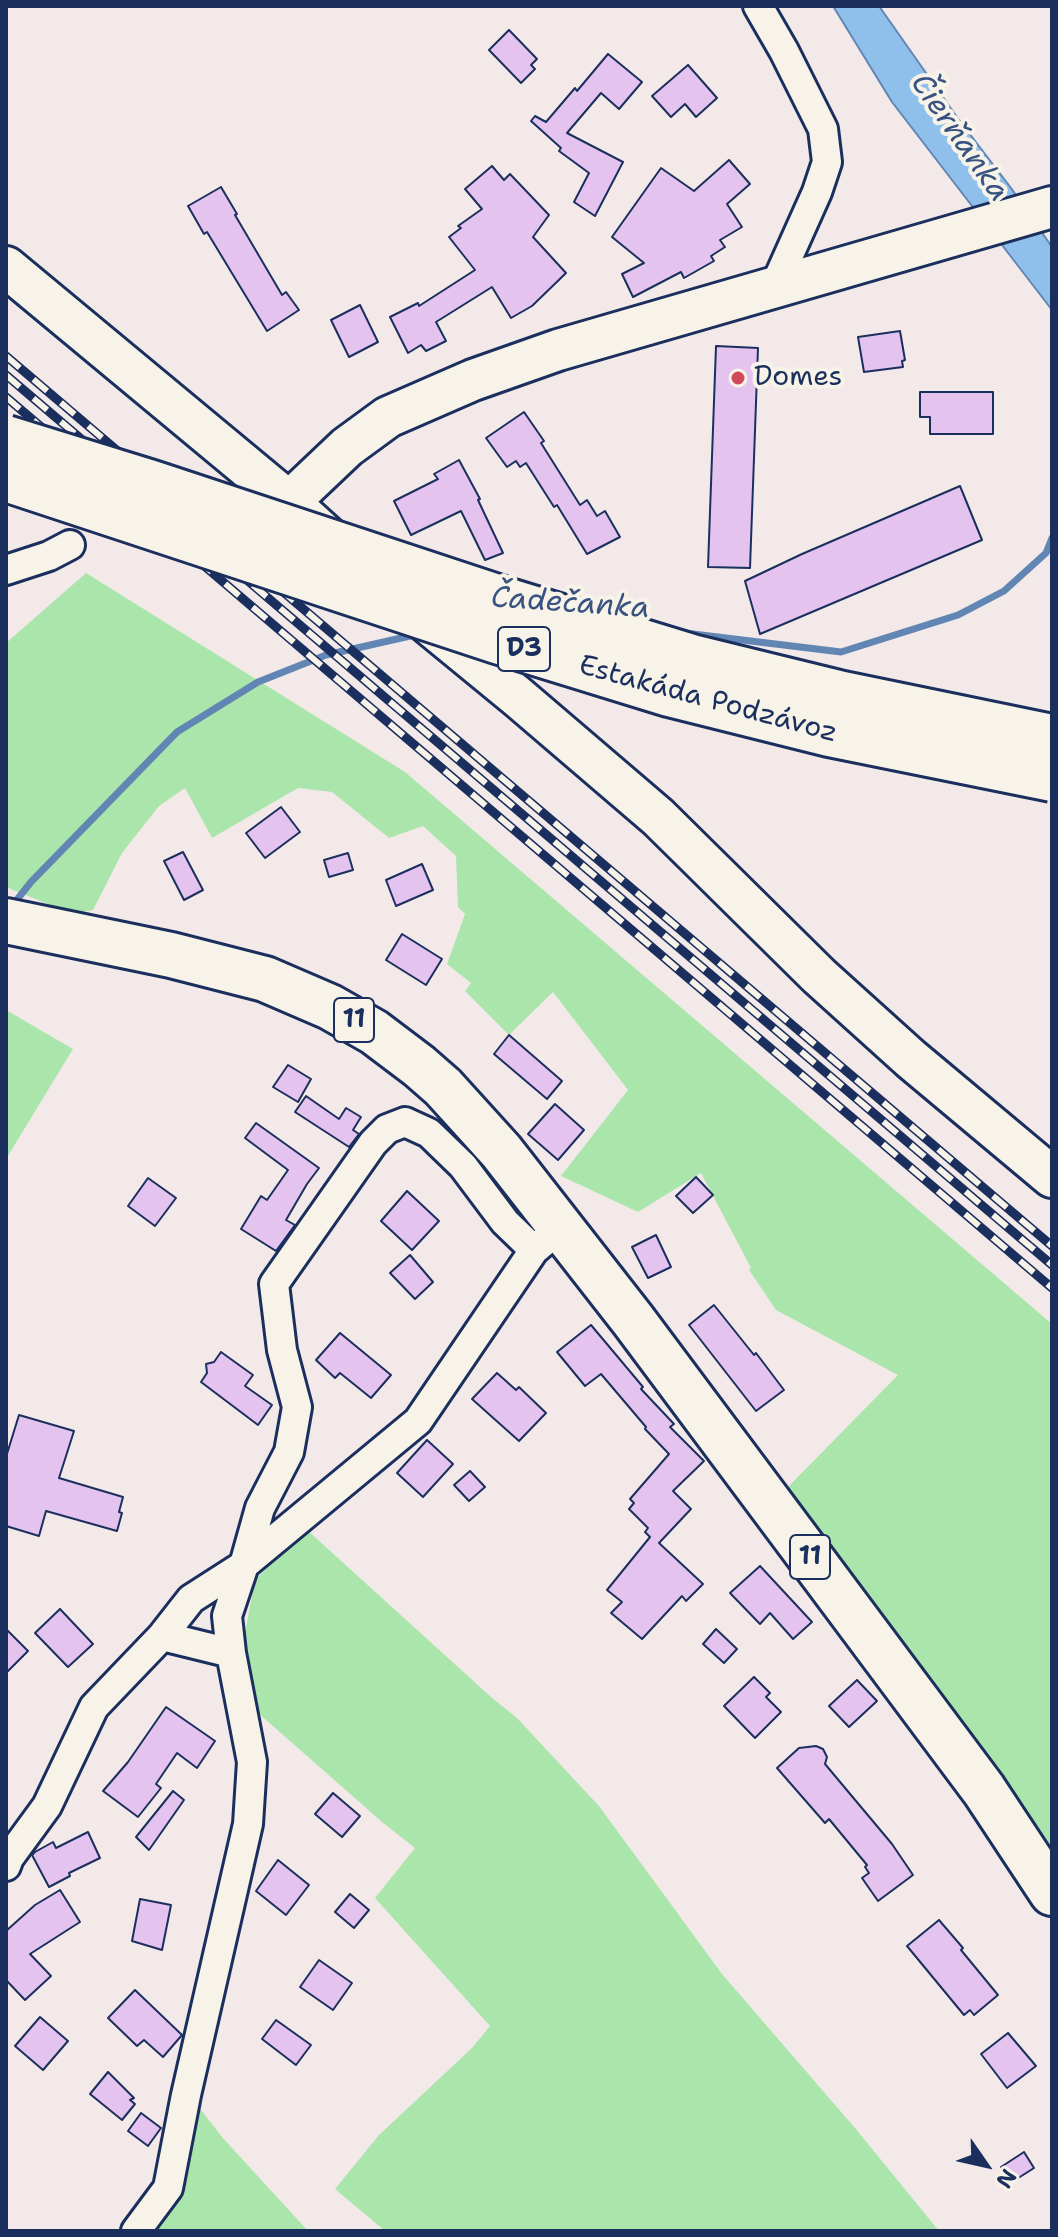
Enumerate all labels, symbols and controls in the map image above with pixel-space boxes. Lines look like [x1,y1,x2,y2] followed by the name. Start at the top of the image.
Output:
[902,67,1016,209] water label: Čierňanka
[754,361,842,395] place label: Domes
[729,369,747,387] marker: Domes
[489,580,651,628] water label: Čadečanka
[498,627,550,671] road number: D3
[575,649,841,751] street label: Estakáda Podzávoz
[334,998,374,1042] road number: 11
[790,1535,830,1579] road number: 11
[946,2125,1026,2205] north arrow
[989,2163,1023,2194] text: N

